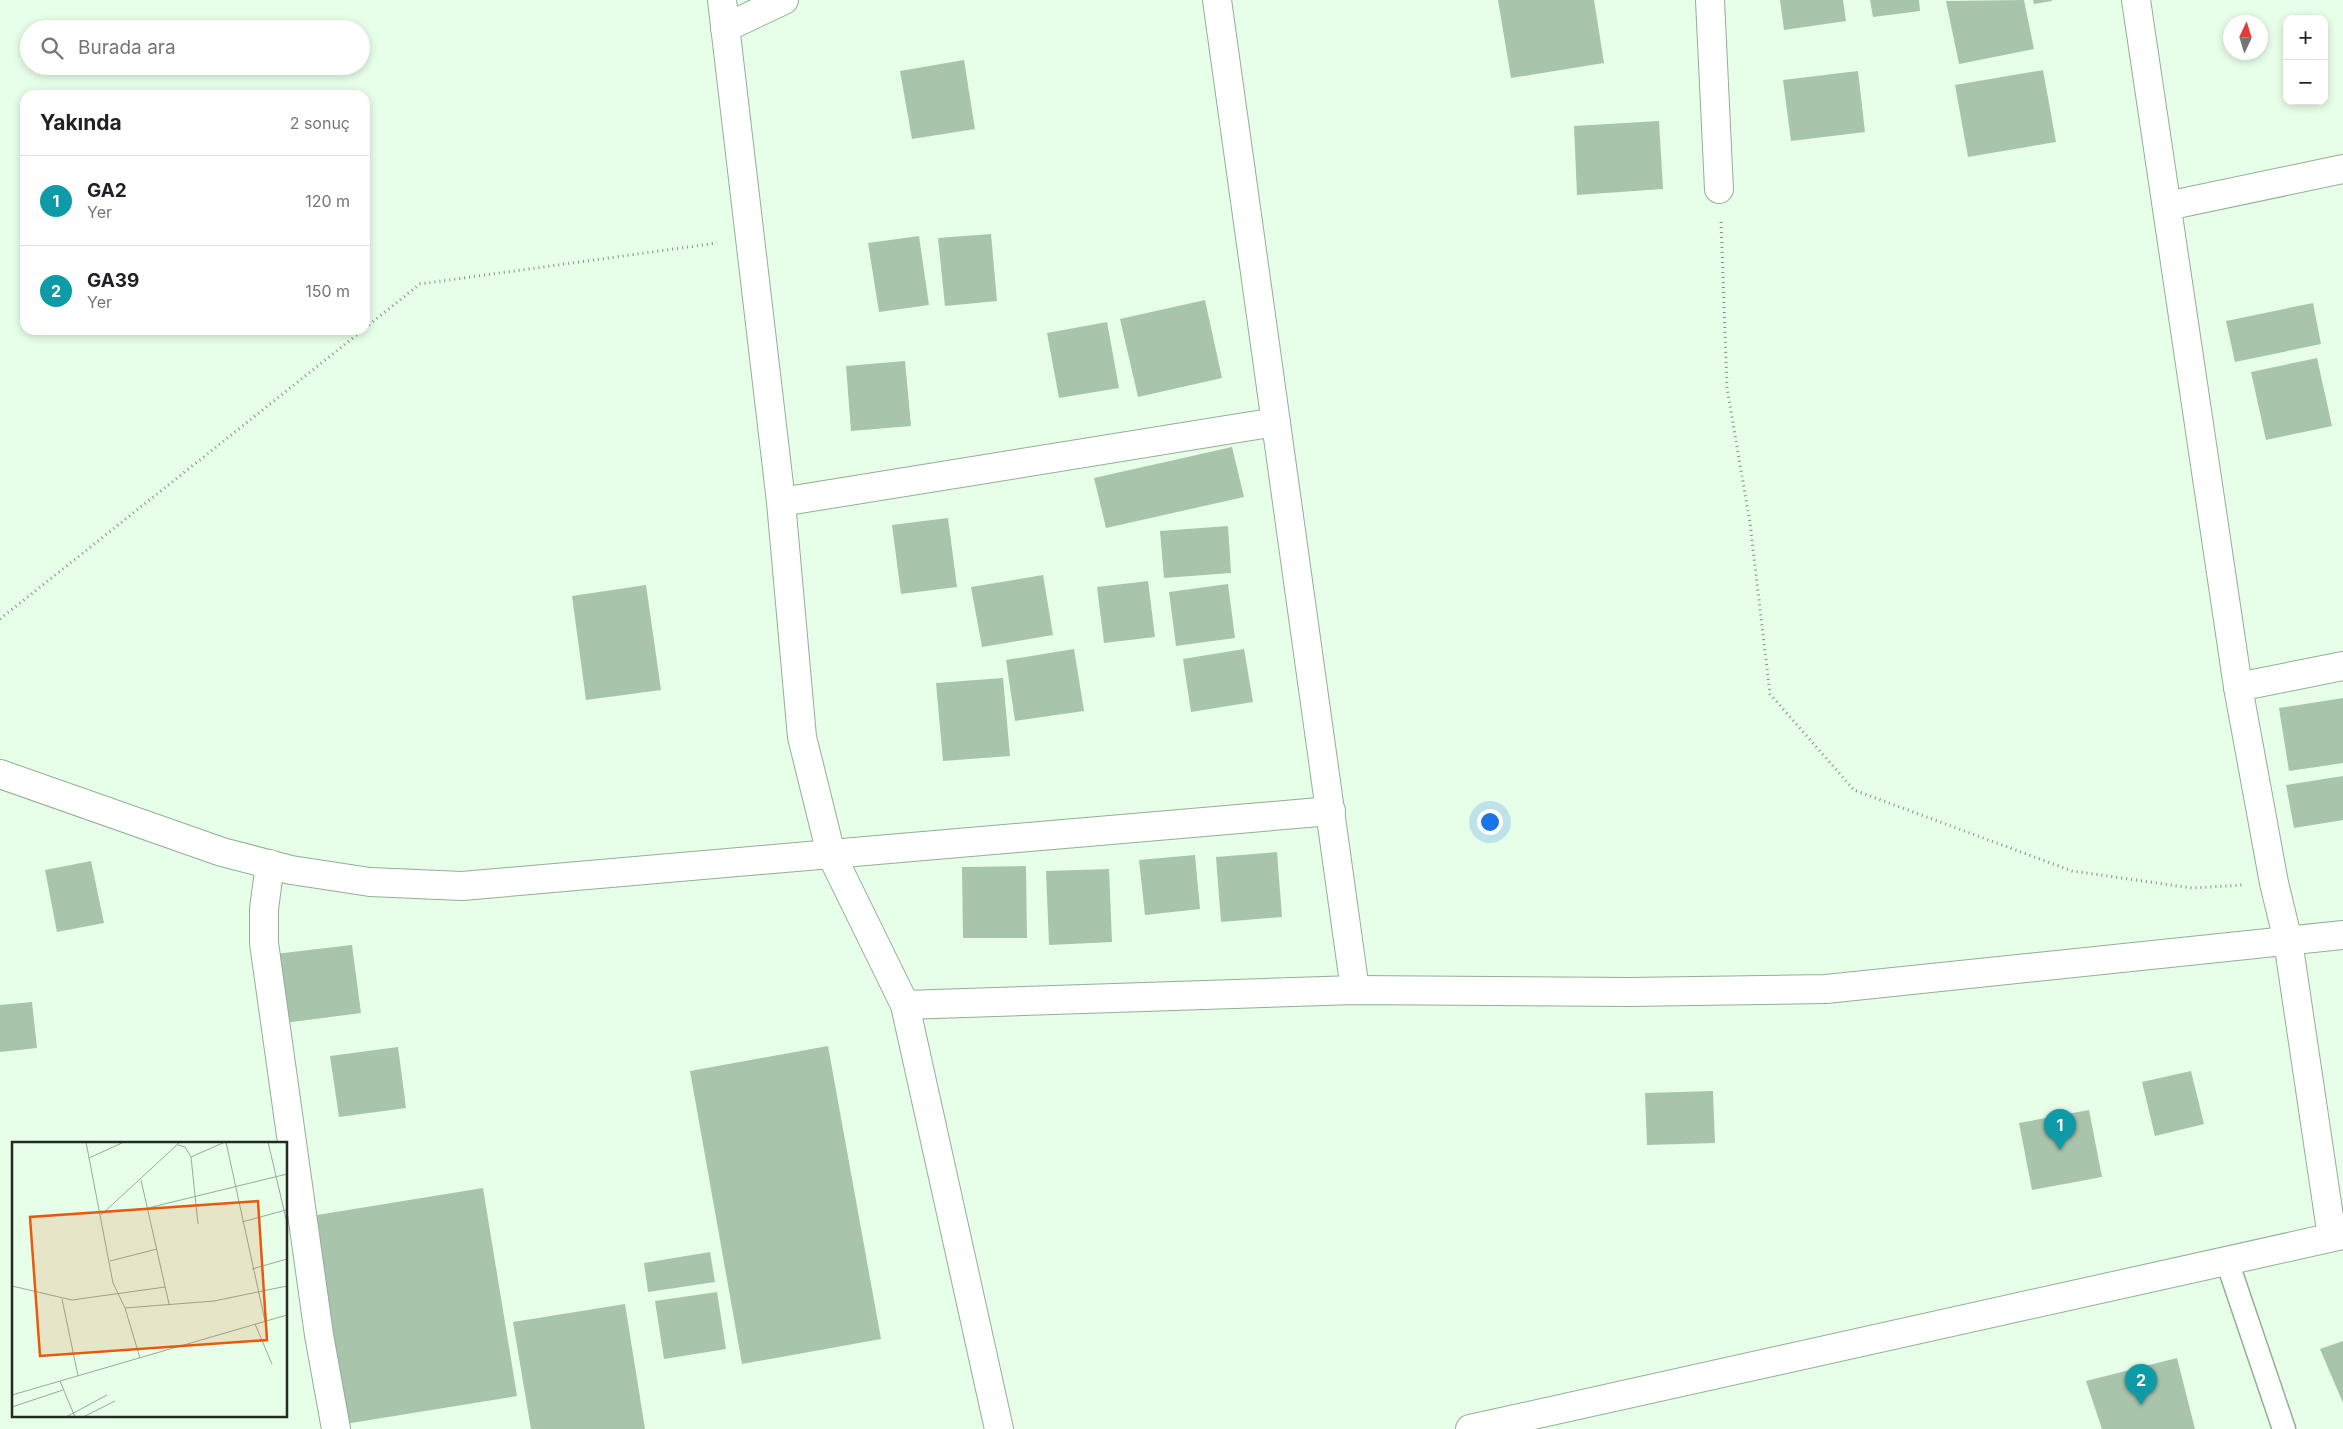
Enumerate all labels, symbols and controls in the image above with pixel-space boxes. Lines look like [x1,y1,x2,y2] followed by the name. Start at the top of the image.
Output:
[2223,15,2268,60] north arrow
[2283,15,2328,105] map controls
[2283,15,2328,60] button: +
[20,20,370,75] search box
[38,34,66,62] icon: search
[78,36,176,59] text: Burada ara
[2283,60,2328,105] button: −
[40,110,122,135] text: Yakında
[290,113,350,133] text: 2 sonuç
[87,179,127,202] text: GA2
[53,191,59,211] text: 1
[305,191,350,211] text: 120 m
[87,202,112,222] text: Yer
[87,269,139,292] text: GA39
[51,281,61,301] text: 2
[305,281,350,301] text: 150 m
[87,292,112,312] text: Yer
[1477,809,1503,835] your location
[2044,1109,2076,1150] pin: 1
[12,1142,288,1416] inset map
[2125,1364,2157,1405] pin: 2

